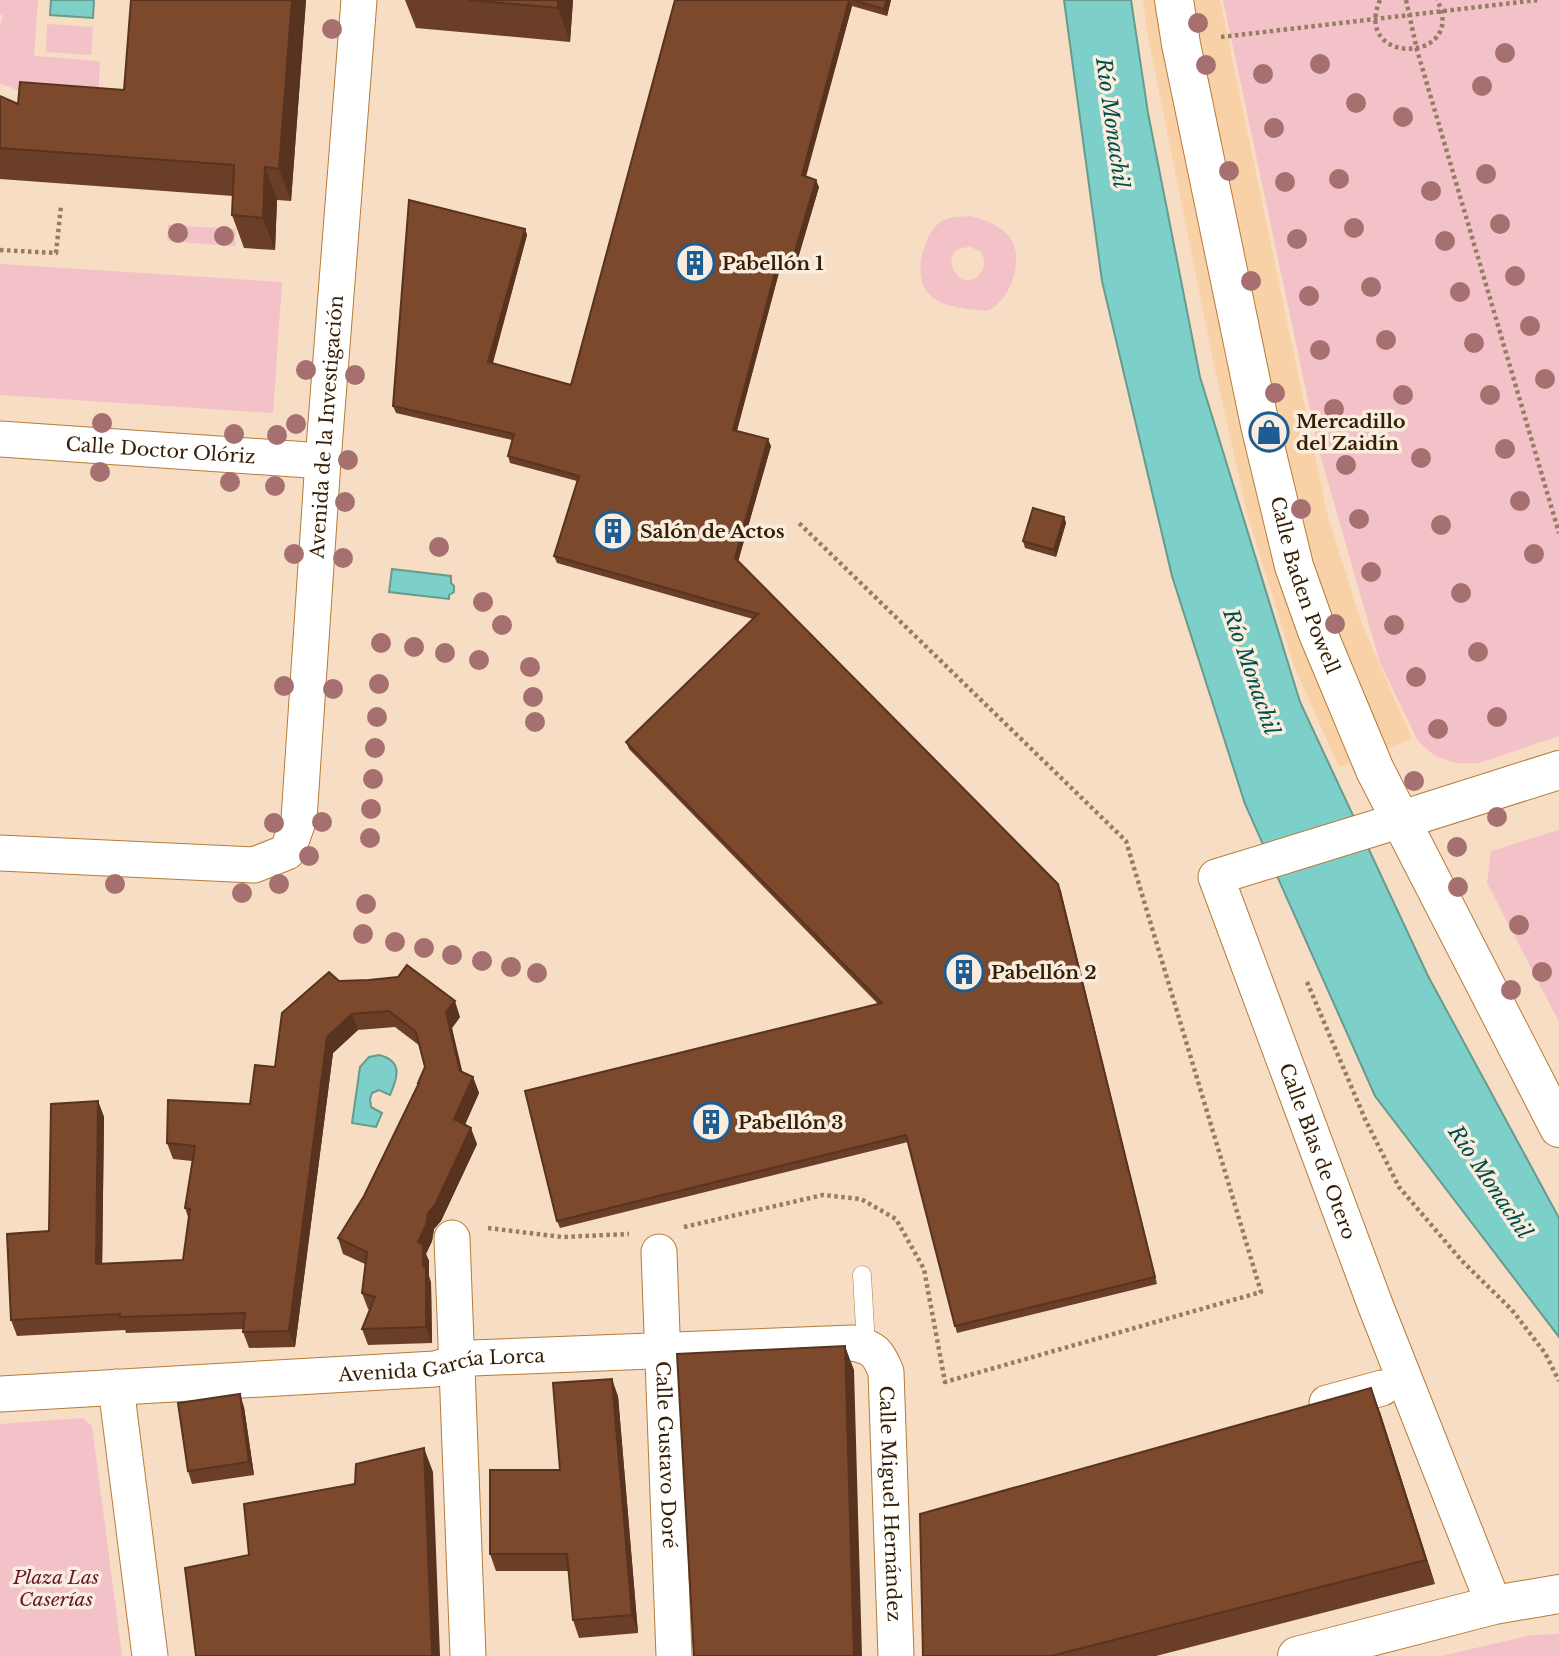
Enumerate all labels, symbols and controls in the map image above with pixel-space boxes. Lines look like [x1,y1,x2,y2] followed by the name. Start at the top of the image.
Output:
[1090,55,1134,190] water label: Río Monachil
[674,242,716,284] building icon: Pabellón 1
[722,252,823,275] place label: Pabellón 1
[305,294,348,560] street label: Avenida de la Investigación
[1296,410,1406,455] place label: Mercadillo del Zaidín
[1248,411,1290,453] shop icon: Mercadillo del Zaidín
[65,433,256,468] street label: Calle Doctor Olóriz
[1266,494,1345,677] street label: Calle Baden Powell
[592,510,634,552] building icon: Salón de Actos
[640,520,785,543] place label: Salón de Actos
[1217,605,1285,739] water label: Río Monachil
[943,951,985,993] building icon: Pabellón 2
[991,961,1097,984] place label: Pabellón 2
[1274,1060,1361,1243] street label: Calle Blas de Otero
[690,1101,732,1143] building icon: Pabellón 3
[738,1111,843,1134] place label: Pabellón 3
[1442,1119,1538,1244] water label: Río Monachil
[337,1344,546,1387] street label: Avenida García Lorca
[651,1361,681,1549] street label: Calle Gustavo Doré
[874,1385,906,1622] street label: Calle Miguel Hernández
[12,1566,99,1611] park label: Plaza Las Caserías

